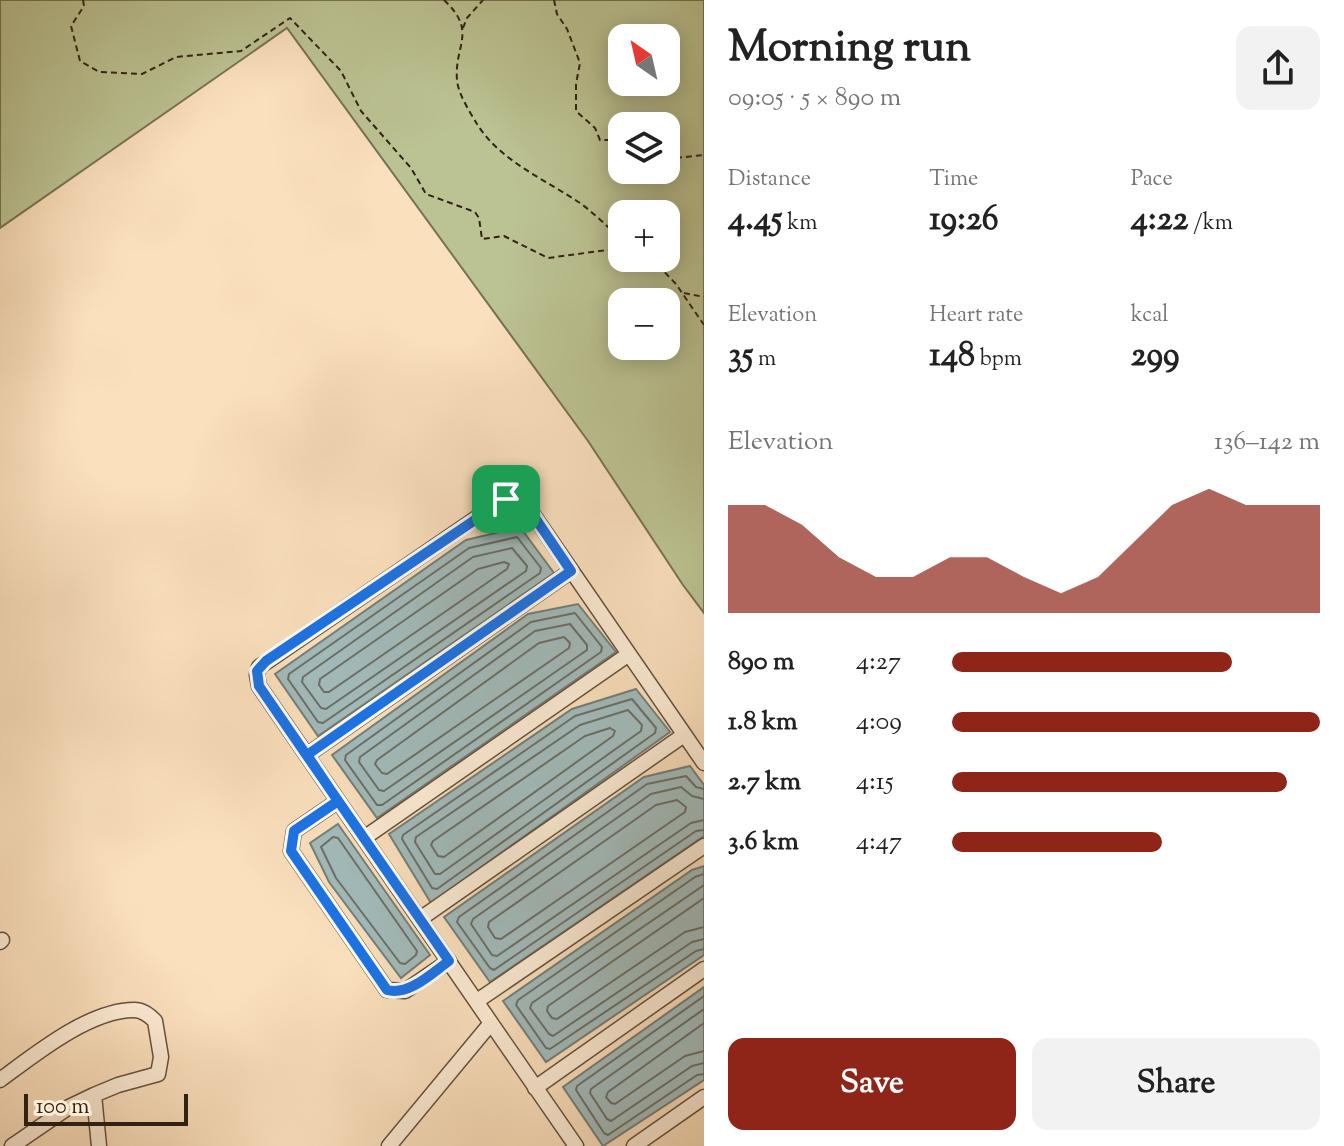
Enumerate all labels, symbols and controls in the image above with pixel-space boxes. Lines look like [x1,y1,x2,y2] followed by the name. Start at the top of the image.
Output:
[728,18,971,81] text: Morning run
[608,24,680,96] north arrow
[608,24,680,360] map controls
[1236,26,1320,110] button: share
[728,80,901,117] text: 09:05 · 5 × 890 m
[608,112,680,184] button: layers
[728,164,811,196] text: Distance
[929,164,978,196] text: Time
[1131,164,1173,196] text: Pace
[728,196,782,245] text: 4.45
[929,196,999,245] text: 19:26
[1131,196,1188,245] text: 4:22
[608,200,680,272] button: +
[782,208,817,240] text: km
[1188,208,1233,240] text: /km
[608,288,680,360] button: −
[728,300,817,332] text: Elevation
[929,300,1023,332] text: Heart rate
[1131,300,1168,332] text: kcal
[728,332,753,381] text: 35
[929,332,975,381] text: 148
[1131,332,1180,381] text: 299
[753,344,776,376] text: m
[975,344,1022,376] text: bpm
[728,424,833,461] text: Elevation
[1214,424,1320,461] text: 136–142 m
[472,465,540,533] pin
[484,477,528,521] icon: arrive
[728,644,794,681] text: 890 m
[856,644,901,681] text: 4:27
[728,704,798,741] text: 1.8 km
[856,704,902,741] text: 4:09
[728,764,801,801] text: 2.7 km
[856,764,894,801] text: 4:15
[728,824,799,861] text: 3.6 km
[856,824,902,861] text: 4:47
[728,1038,1016,1130] button: Save
[1032,1038,1320,1130] button: Share
[24,1090,188,1126] scale bar
[36,1092,89,1124] text: 100 m

